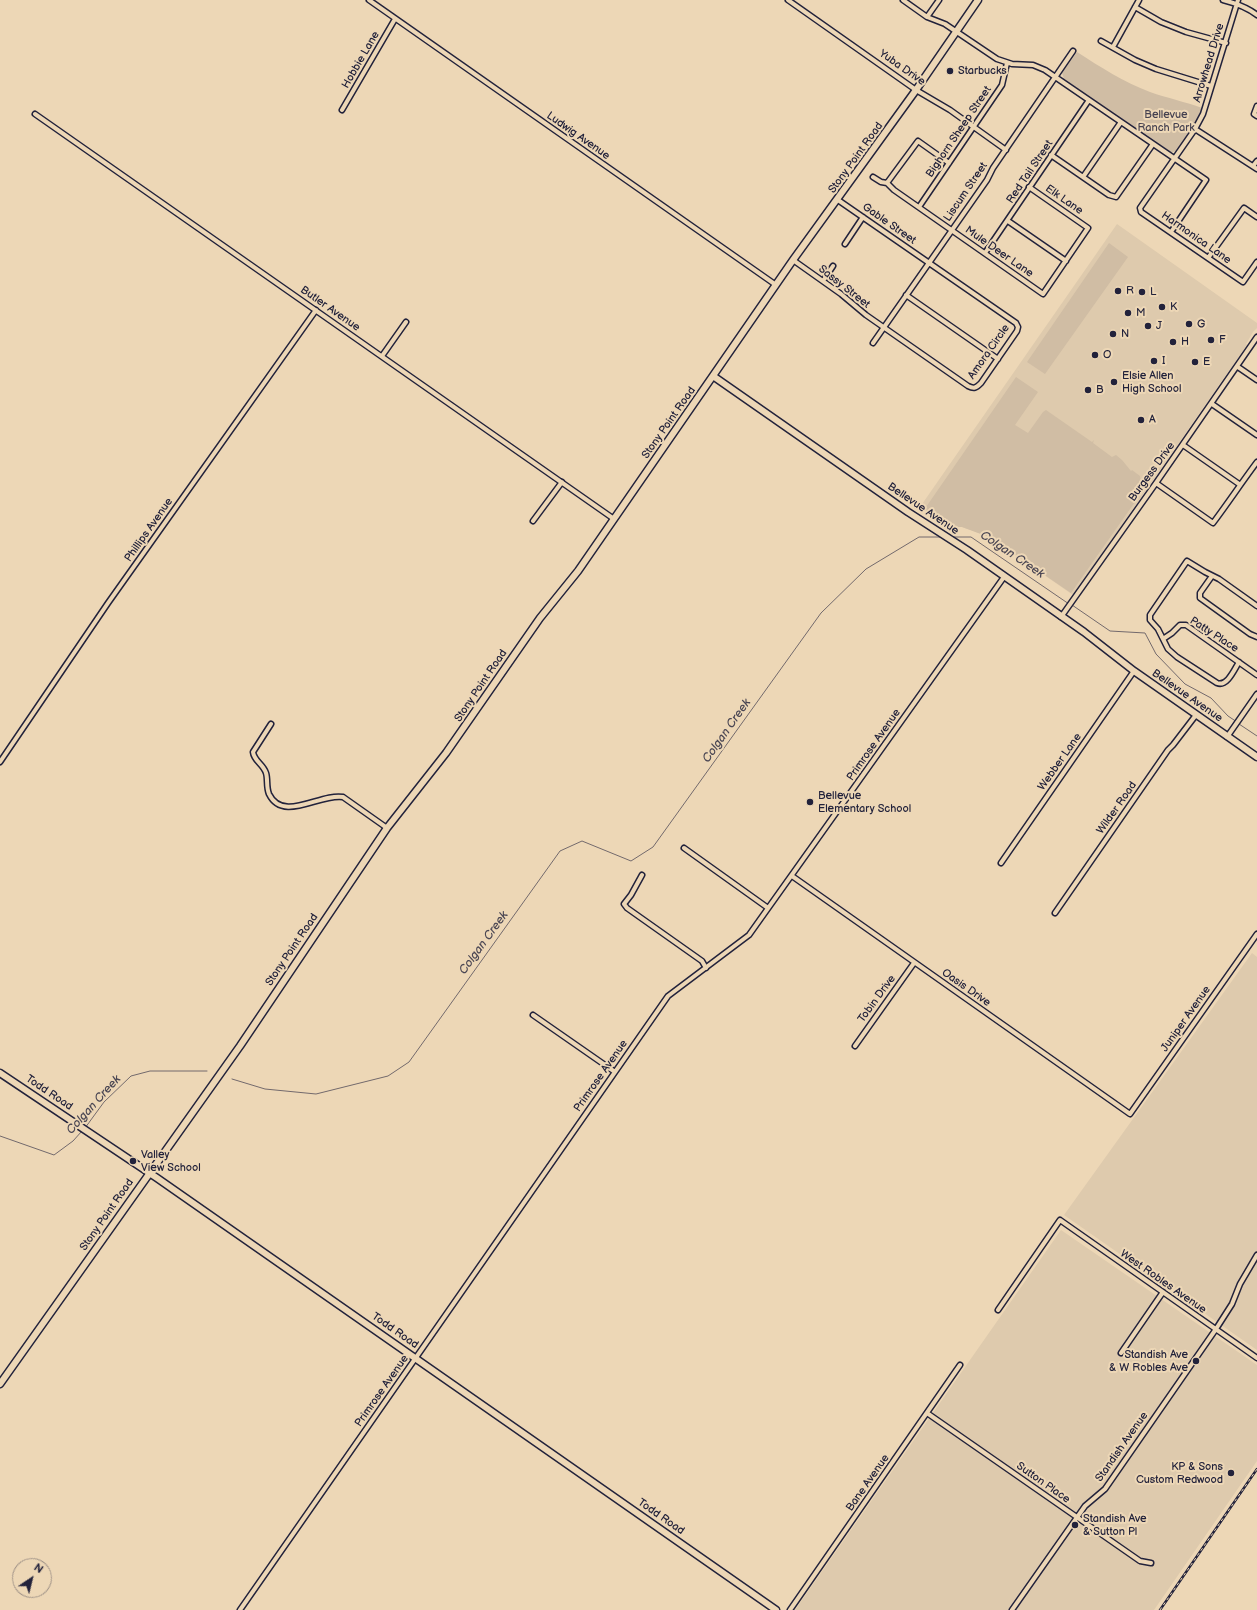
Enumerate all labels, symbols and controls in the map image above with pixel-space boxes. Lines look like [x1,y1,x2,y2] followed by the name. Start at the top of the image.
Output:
[1191,22,1227,104] street label: Arrowhead Drive
[339,29,383,91] street label: Hobbie Lane
[876,47,928,89] street label: Yuba Drive
[958,64,1007,78] place label: Starbucks
[945,66,955,76] marker: Starbucks
[924,84,994,180] street label: Bighorn Sheep Street
[1137,108,1195,134] park label: Bellevue Ranch Park
[544,109,612,163] street label: Ludwig Avenue
[826,120,886,196] street label: Stony Point Road
[1004,138,1056,206] street label: Red Tail Street
[941,160,991,224] street label: Liscum Street
[1043,182,1085,218] street label: Elk Lane
[860,201,918,247] street label: Gable Street
[1158,209,1234,267] street label: Harmonica Lane
[962,224,1036,280] street label: Mule Deer Lane
[816,263,872,311] street label: Sassy Street
[298,284,362,334] street label: Butler Avenue
[1126,284,1134,298] place label: R
[1150,285,1156,299] place label: L
[1113,286,1123,296] marker: R
[1137,287,1147,297] marker: L
[1170,300,1177,314] place label: K
[1157,302,1167,312] marker: K
[1136,306,1145,320] place label: M
[1123,308,1133,318] marker: M
[1197,317,1205,331] place label: G
[1156,319,1162,333] place label: J
[1184,319,1194,329] marker: G
[1143,321,1153,331] marker: J
[965,322,1013,382] street label: Amora Circle
[1121,327,1129,341] place label: N
[1108,329,1118,339] marker: N
[1219,333,1226,347] place label: F
[1181,335,1189,349] place label: H
[1206,335,1216,345] marker: F
[1168,337,1178,347] marker: H
[1103,348,1111,362] place label: O
[1090,350,1100,360] marker: O
[1162,354,1165,368] place label: I
[1203,355,1210,369] place label: E
[1149,356,1159,366] marker: I
[1190,357,1200,367] marker: E
[1122,369,1182,395] place label: Elsie Allen High School
[1109,377,1119,387] marker: Elsie Allen High School
[1096,383,1104,397] place label: B
[639,385,699,461] street label: Stony Point Road
[1083,385,1093,395] marker: B
[1149,413,1156,427] place label: A
[1136,415,1146,425] marker: A
[1126,440,1178,504] street label: Burgess Drive
[885,480,961,538] street label: Bellevue Avenue
[122,496,176,564] street label: Phillips Avenue
[977,528,1047,582] water label: Colgan Creek
[1187,614,1241,656] street label: Patty Place
[452,647,510,725] street label: Stony Point Road
[1149,667,1225,725] street label: Bellevue Avenue
[700,696,754,766] water label: Colgan Creek
[844,707,904,783] street label: Primrose Avenue
[1035,731,1085,793] street label: Webber Lane
[1094,779,1140,837] street label: Wilder Road
[818,789,911,815] place label: Bellevue Elementary School
[805,797,815,807] marker: Bellevue Elementary School
[456,909,512,977] water label: Colgan Creek
[263,911,321,989] street label: Stony Point Road
[939,966,993,1010] street label: Oasis Drive
[855,973,899,1025] street label: Tobin Drive
[1158,984,1214,1054] street label: Juniper Avenue
[571,1038,631,1114] street label: Primrose Avenue
[23,1072,75,1114] street label: Todd Road
[64,1073,124,1137] water label: Colgan Creek
[141,1148,201,1174] place label: Valley View School
[128,1156,138,1166] marker: Valley View School
[77,1177,137,1253] street label: Stony Point Road
[1117,1247,1209,1317] street label: West Robles Avenue
[369,1310,421,1352] street label: Todd Road
[1109,1348,1188,1374] place label: Standish Ave & W Robles Ave
[352,1353,412,1429] street label: Primrose Avenue
[1191,1356,1201,1366] marker: Standish Ave & W Robles Ave
[1093,1409,1151,1485] street label: Standish Avenue
[844,1452,892,1514] street label: Bane Avenue
[1014,1460,1072,1506] street label: Sutton Place
[1136,1460,1223,1486] place label: KP & Sons Custom Redwood
[1226,1468,1236,1478] marker: KP & Sons Custom Redwood
[635,1496,687,1538] street label: Todd Road
[1083,1512,1147,1538] place label: Standish Ave & Sutton Pl
[1070,1520,1080,1530] marker: Standish Ave & Sutton Pl
[12,1558,52,1598] north arrow
[31,1561,46,1576] text: N

